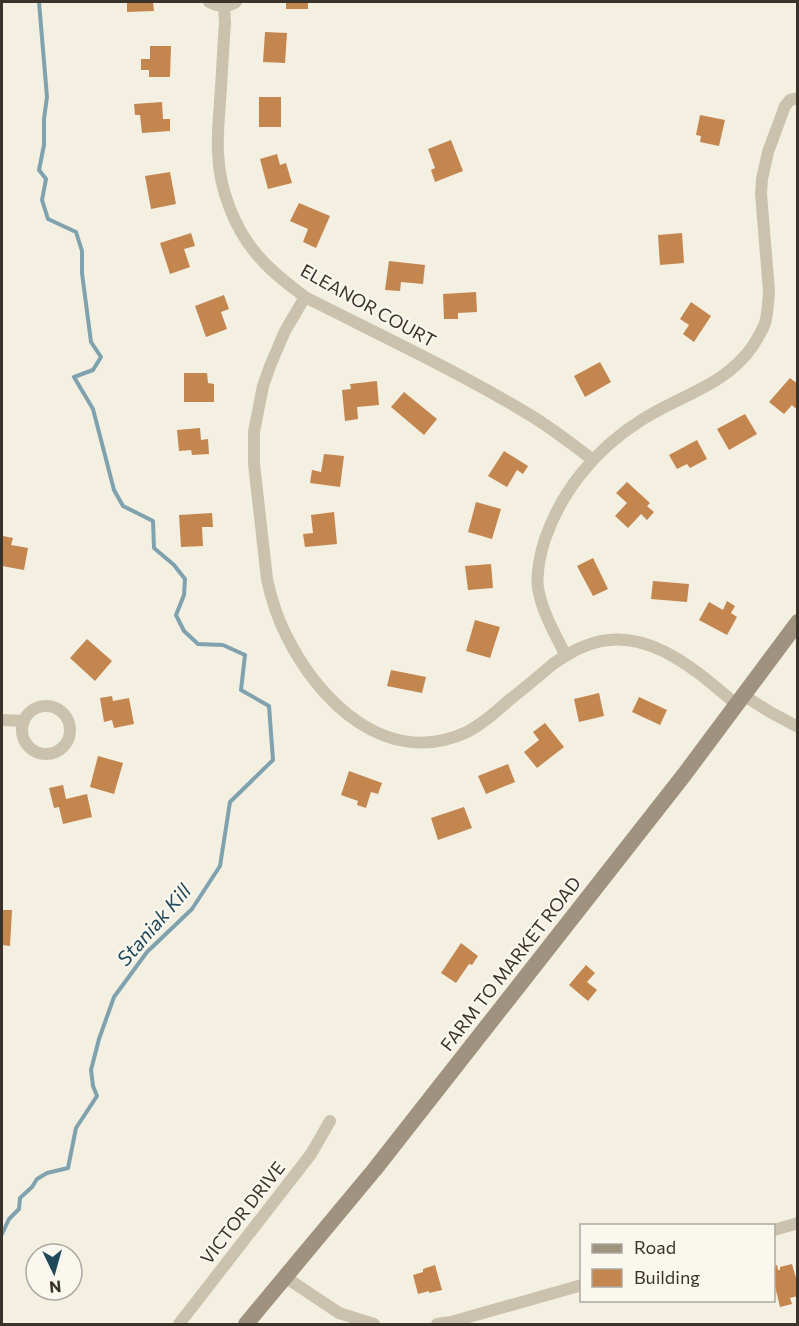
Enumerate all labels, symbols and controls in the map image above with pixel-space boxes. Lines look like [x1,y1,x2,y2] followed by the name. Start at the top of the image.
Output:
[297,259,440,351] street label: ELEANOR COURT
[435,872,585,1055] street label: FARM TO MARKET ROAD
[111,878,196,970] water label: Staniak Kill
[195,1157,289,1268] street label: VICTOR DRIVE
[580,1224,775,1302] legend
[634,1236,676,1258] text: Road
[24,1242,84,1302] north arrow
[634,1266,700,1288] text: Building
[49,1277,62,1297] text: N

